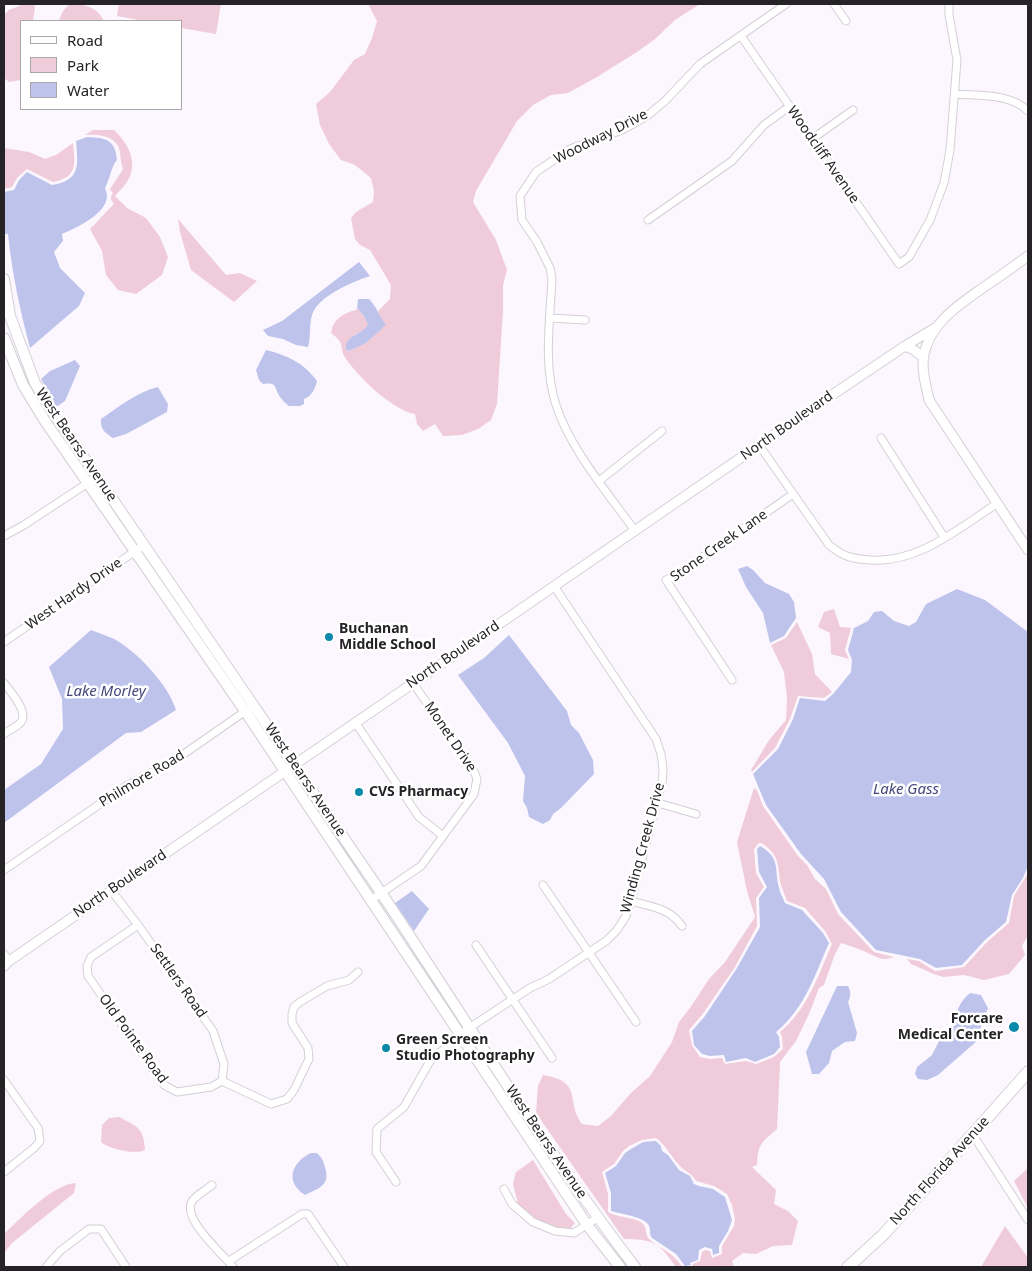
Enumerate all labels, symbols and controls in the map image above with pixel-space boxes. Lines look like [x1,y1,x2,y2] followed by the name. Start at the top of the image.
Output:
[20,20,182,110] legend
[67,30,103,50] text: Road
[67,55,99,75] text: Park
[67,80,109,100] text: Water
[783,103,863,207] street label: Woodcliff Avenue
[552,106,650,168] street label: Woodway Drive
[32,385,120,505] street label: West Bearss Avenue
[738,388,836,464] street label: North Boulevard
[667,506,771,586] street label: Stone Creek Lane
[23,554,125,634] street label: West Hardy Drive
[403,618,503,692] street label: North Boulevard
[339,621,436,654] place label: Buchanan Middle School
[323,631,335,643] marker: Buchanan Middle School
[66,683,146,701] water label: Lake Morley
[420,699,480,775] street label: Monet Drive
[261,720,349,840] street label: West Bearss Avenue
[96,747,188,811] street label: Philmore Road
[618,781,668,915] street label: Winding Creek Drive
[873,781,939,799] water label: Lake Gass
[369,784,468,800] place label: CVS Pharmacy
[353,786,365,798] marker: CVS Pharmacy
[70,847,170,921] street label: North Boulevard
[146,941,210,1021] street label: Settlers Road
[95,991,171,1087] street label: Old Pointe Road
[898,1011,1003,1044] place label: Forcare Medical Center
[1007,1020,1021,1034] marker: Forcare Medical Center
[396,1032,535,1064] place label: Green Screen Studio Photography
[380,1042,392,1054] marker: Green Screen Studio Photography
[502,1082,590,1202] street label: West Bearss Avenue
[887,1113,993,1229] street label: North Florida Avenue

